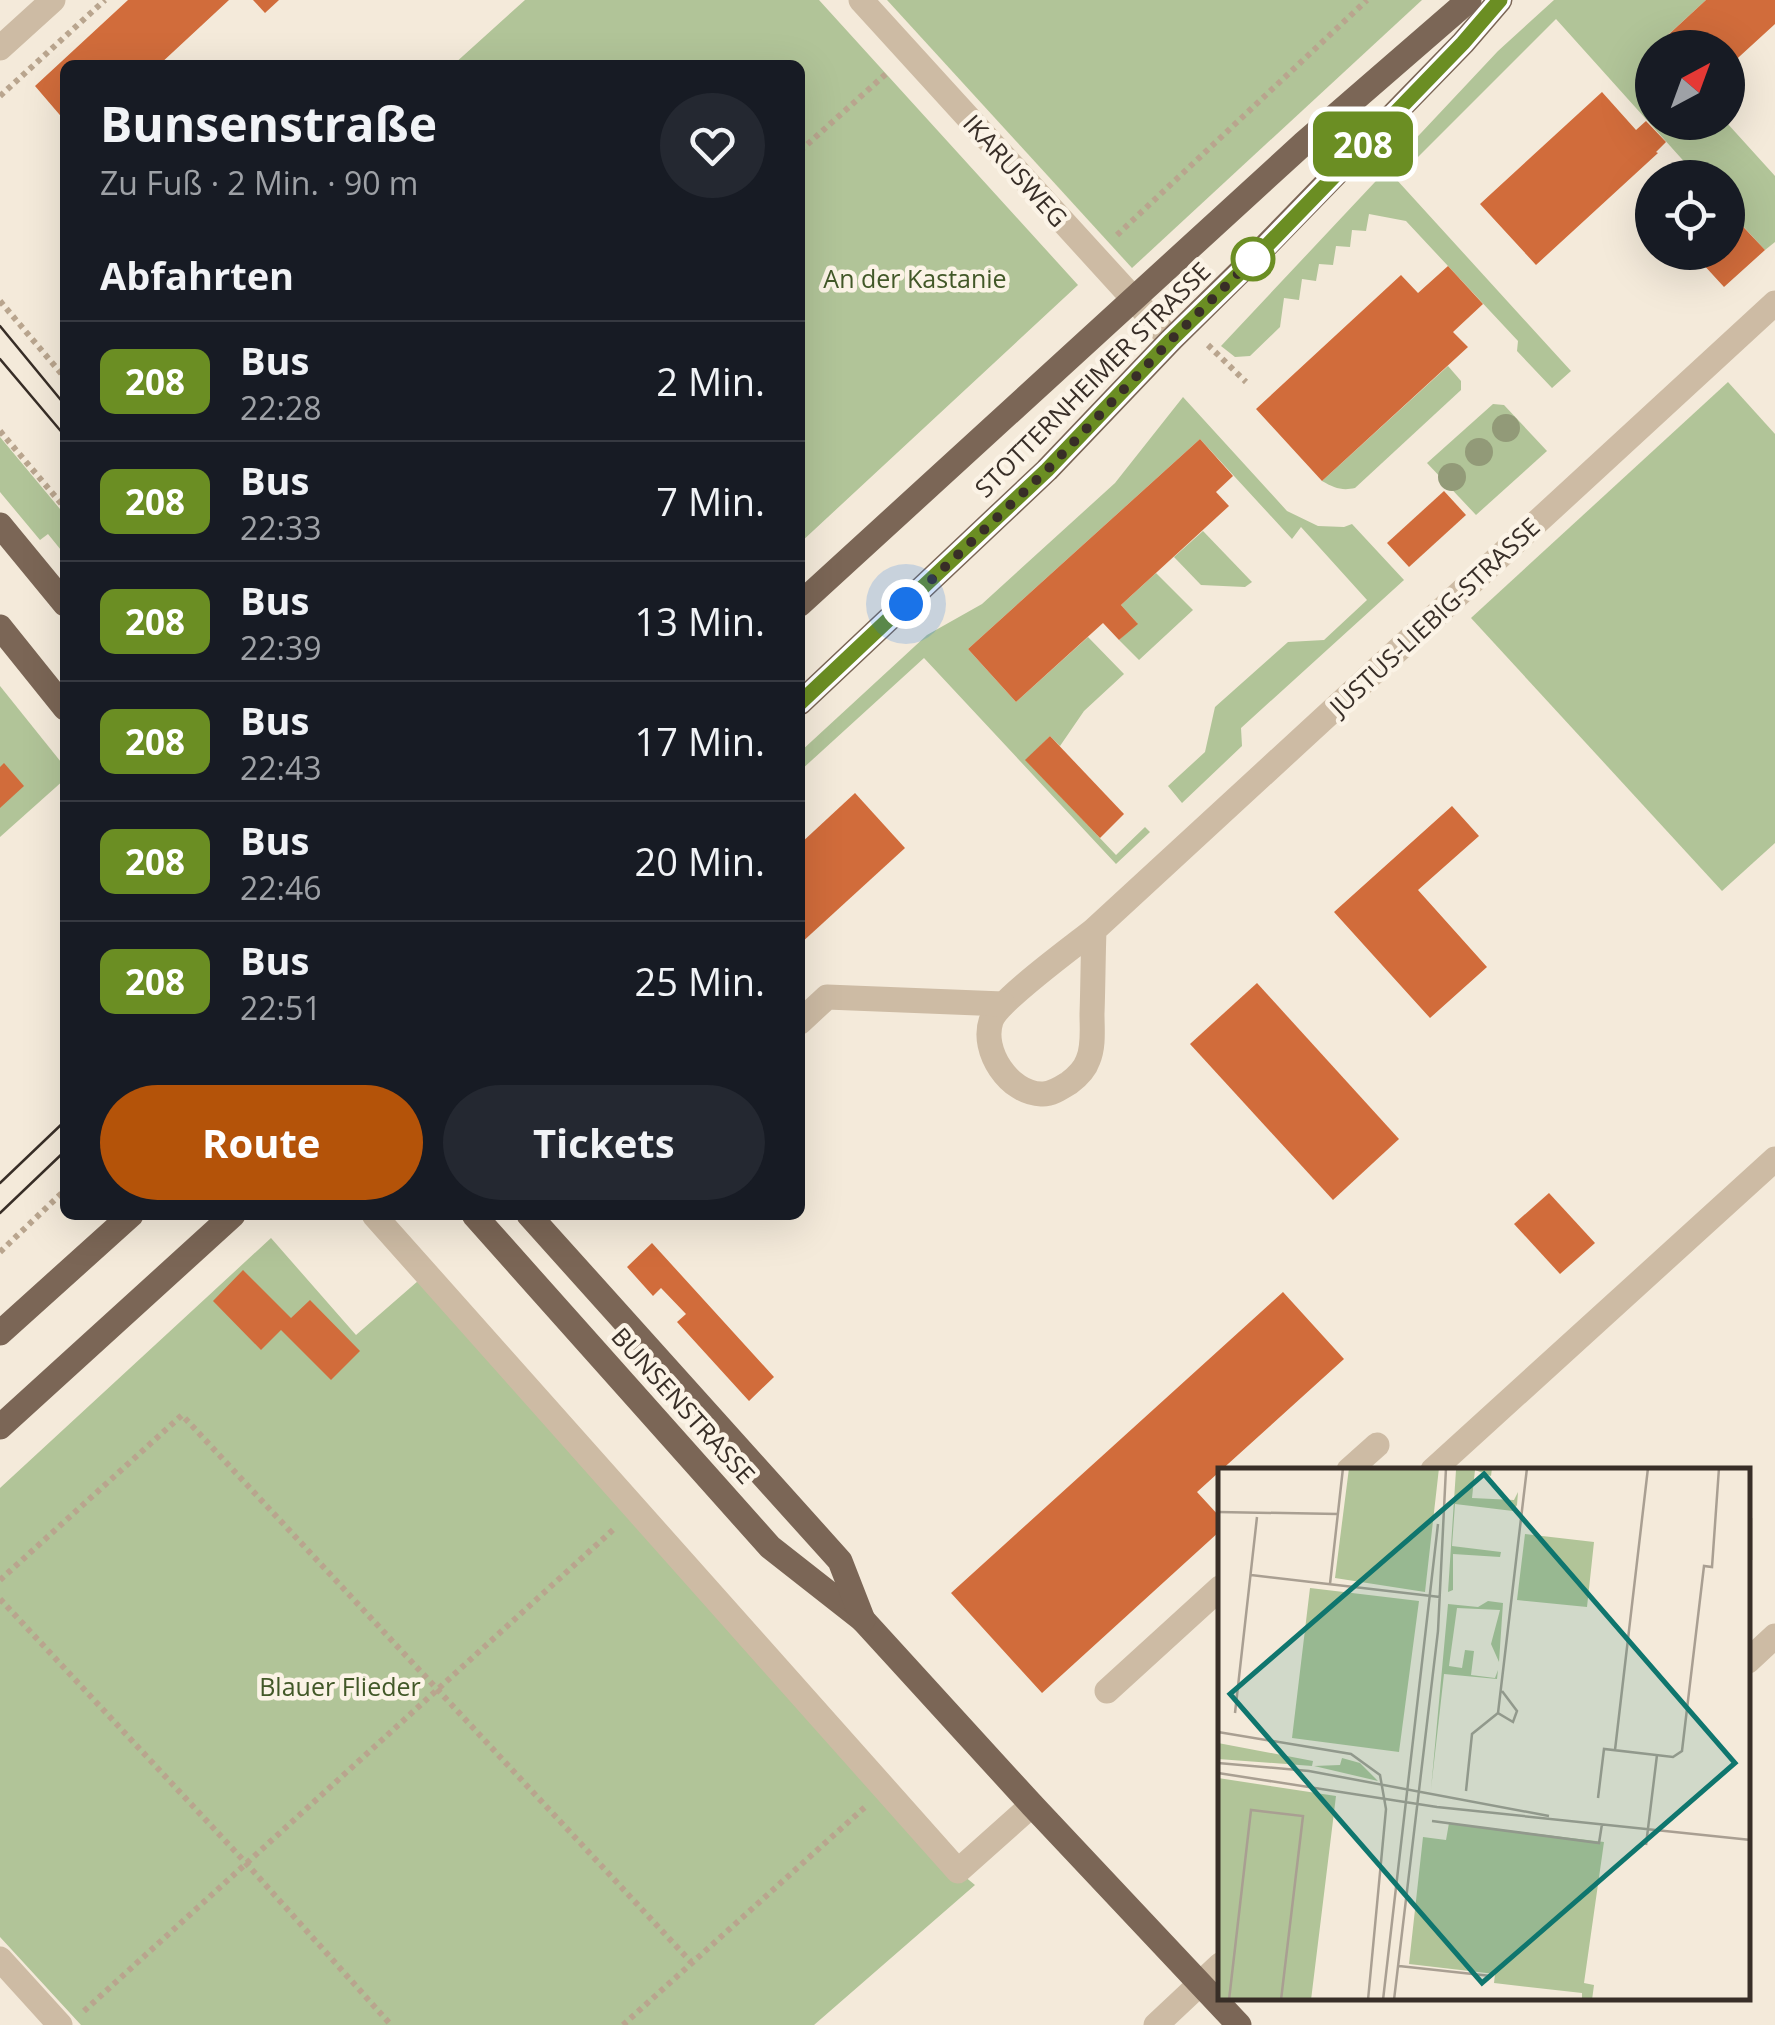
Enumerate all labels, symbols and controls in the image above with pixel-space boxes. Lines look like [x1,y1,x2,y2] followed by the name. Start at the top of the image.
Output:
[1635,30,1745,140] north arrow
[1635,30,1745,270] map controls
[100,91,437,156] text: Bunsenstraße
[660,93,765,198] button: heart
[956,106,1076,234] street label: IKARUSWEG
[1306,112,1420,176] line badge: 208
[1333,121,1393,168] text: 208
[1635,160,1745,270] button: locate
[100,161,418,204] text: Zu Fuß · 2 Min. · 90 m
[1232,238,1274,280] unlabelled marker
[100,249,294,301] text: Abfahrten
[967,254,1217,504] street label: STOTTERNHEIMER STRASSE
[823,261,1007,295] park label: An der Kastanie
[240,334,309,386] text: Bus
[656,355,765,407] text: 2 Min.
[125,358,185,405] text: 208
[240,386,322,429] text: 22:28
[240,454,309,506] text: Bus
[656,475,765,527] text: 7 Min.
[125,478,185,525] text: 208
[240,506,322,549] text: 22:33
[1320,510,1546,724] street label: JUSTUS-LIEBIG-STRASSE
[240,574,309,626] text: Bus
[881,579,931,629] your location
[635,595,765,647] text: 13 Min.
[125,598,185,645] text: 208
[240,626,322,669] text: 22:39
[240,694,309,746] text: Bus
[635,715,765,767] text: 17 Min.
[125,718,185,765] text: 208
[240,746,322,789] text: 22:43
[240,814,309,866] text: Bus
[635,835,765,887] text: 20 Min.
[125,838,185,885] text: 208
[240,866,322,909] text: 22:46
[240,934,309,986] text: Bus
[635,955,765,1007] text: 25 Min.
[125,958,185,1005] text: 208
[240,986,322,1029] text: 22:51
[100,1085,423,1200] button: Route
[443,1085,765,1200] button: Tickets
[605,1319,763,1491] street label: BUNSENSTRASSE
[1218,1468,1750,2000] inset map
[259,1669,421,1703] park label: Blauer Flieder

